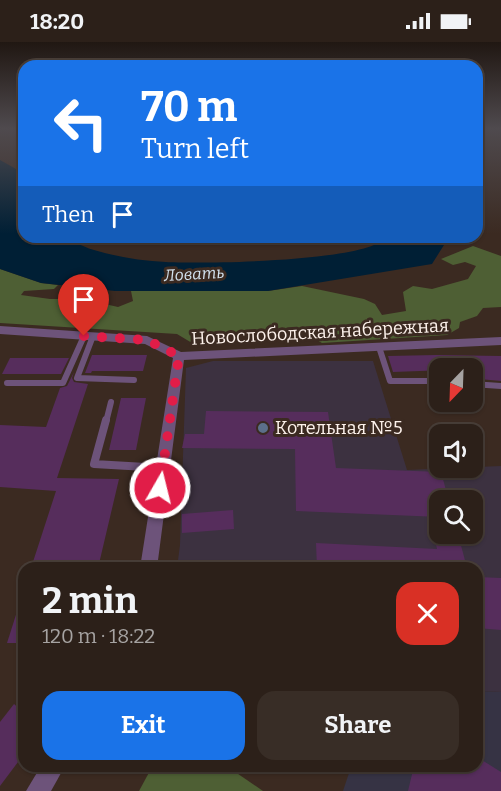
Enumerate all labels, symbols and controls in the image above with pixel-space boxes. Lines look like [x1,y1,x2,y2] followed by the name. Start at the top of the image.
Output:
[30,8,84,35] text: 18:20
[141,82,237,132] text: 70 m
[42,84,120,162] icon: left
[141,133,249,165] text: Turn left
[106,198,139,231] icon: arrive
[42,201,94,228] text: Then
[162,263,225,285] water label: Ловать
[58,274,109,336] pin
[67,283,100,316] icon: arrive
[191,314,449,350] street label: Новослободская набережная
[429,358,483,412] north arrow
[429,358,483,544] map controls
[275,417,403,439] place label: Котельная №5
[256,421,270,435] marker: Котельная №5
[429,424,483,478] button: sound
[128,456,192,520] position arrow
[429,490,483,544] button: search
[42,579,138,623] text: 2 min
[396,582,459,645] button: close
[42,624,155,648] text: 120 m · 18:22
[42,691,245,760] button: Exit
[257,691,459,760] button: Share

